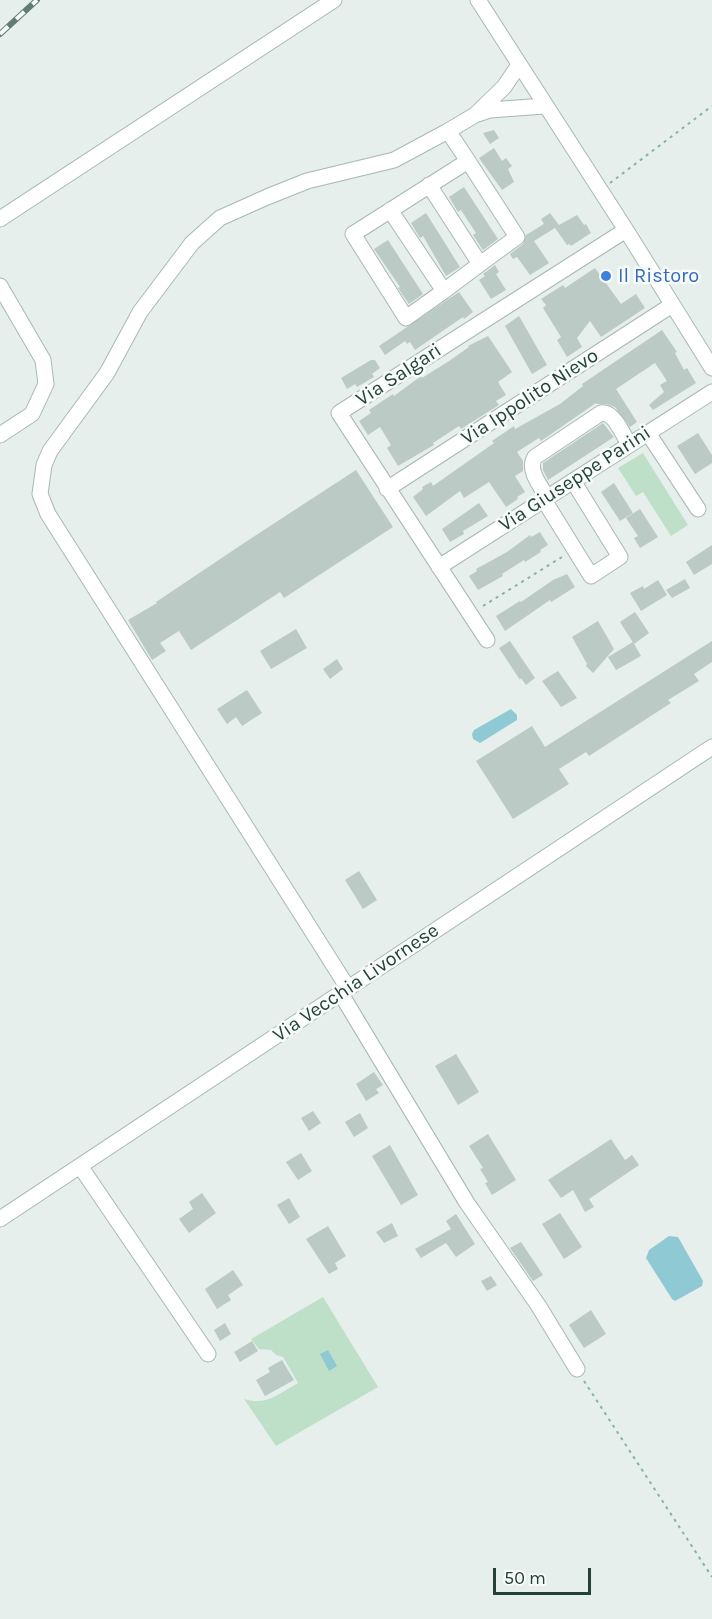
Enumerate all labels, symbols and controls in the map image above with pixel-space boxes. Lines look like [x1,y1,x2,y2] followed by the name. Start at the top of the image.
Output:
[618,264,699,288] place label: Il Ristoro
[599,269,613,283] marker: Il Ristoro
[352,338,446,412] street label: Via Salgari
[457,344,603,450] street label: Via Ippolito Nievo
[494,421,656,537] street label: Via Giuseppe Parini
[268,919,444,1047] street label: Via Vecchia Livornese
[496,1556,594,1594] scale bar
[504,1567,546,1589] text: 50 m

